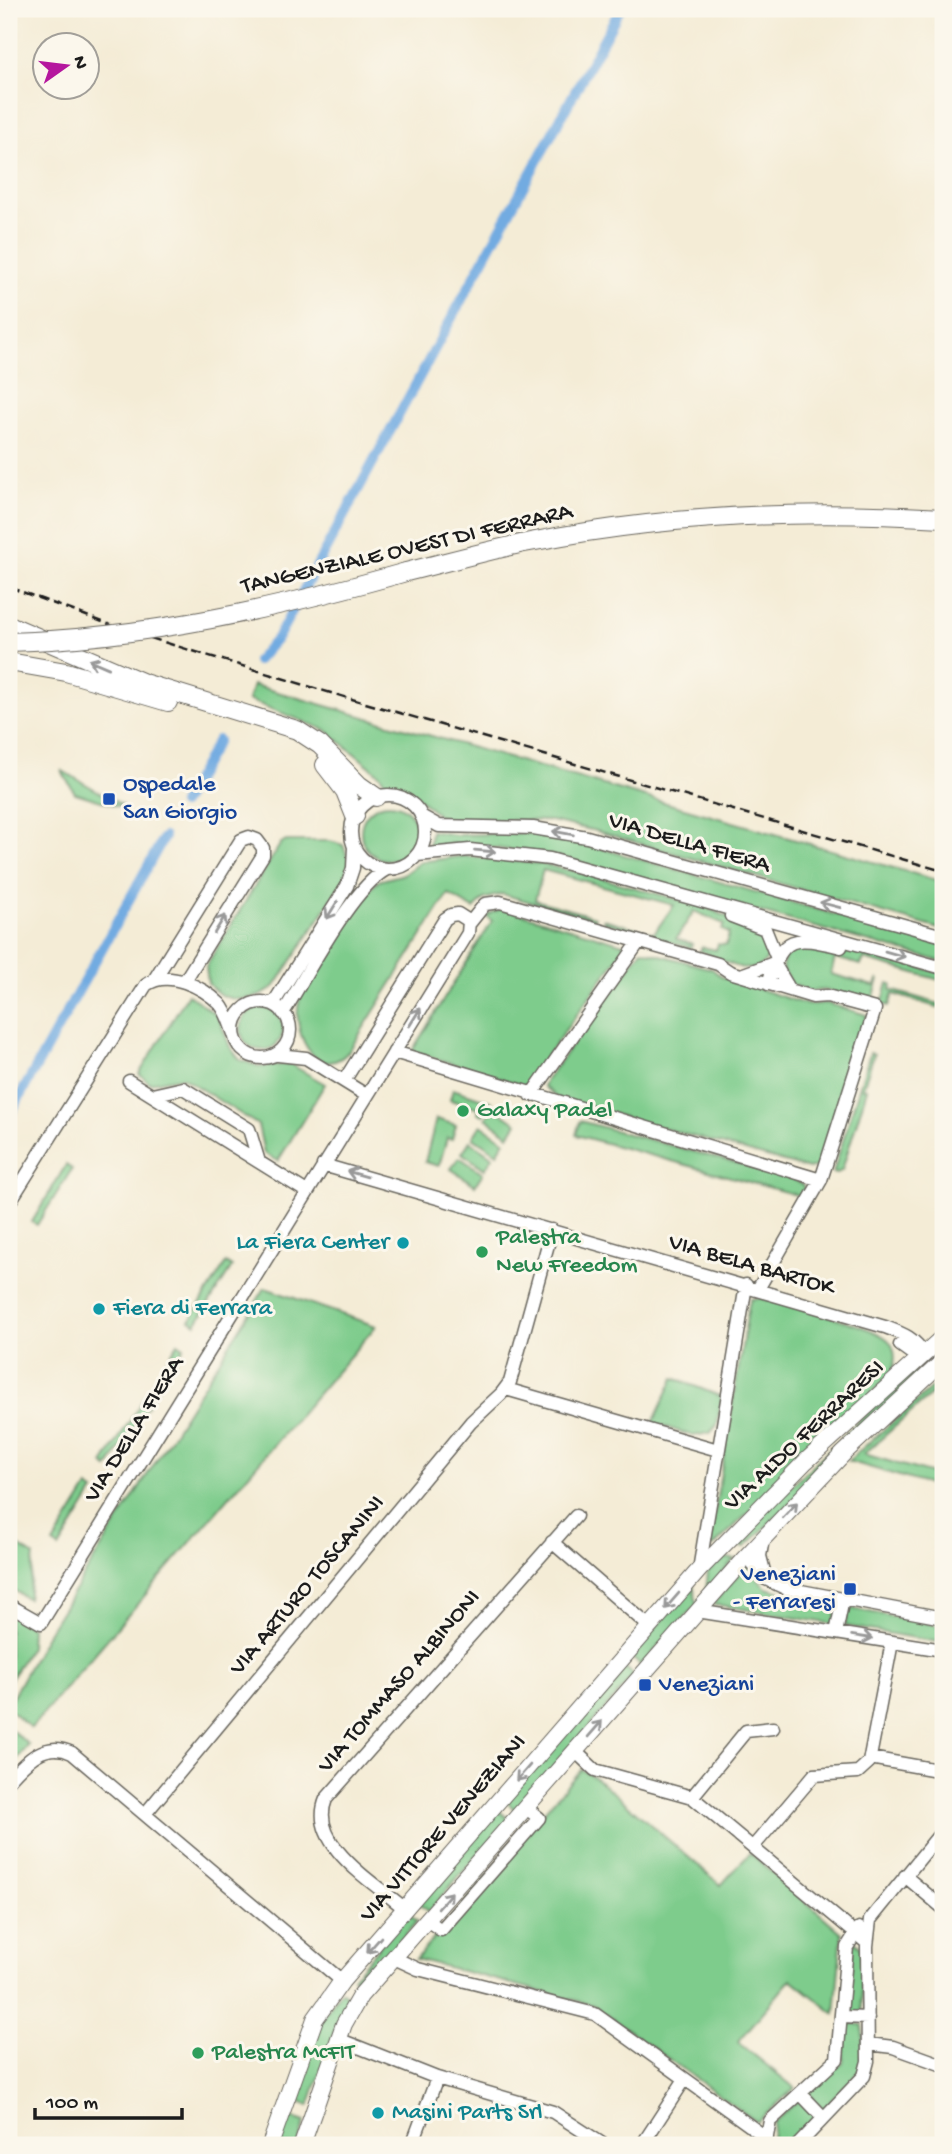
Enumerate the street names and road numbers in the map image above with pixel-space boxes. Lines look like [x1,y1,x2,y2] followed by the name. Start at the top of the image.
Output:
[237,497,577,603] street label: TANGENZIALE OVEST DI FERRARA
[604,807,775,881] street label: VIA DELLA FIERA
[664,1228,840,1304] street label: VIA BELA BARTOK
[78,1350,192,1509] street label: VIA DELLA FIERA
[718,1354,891,1518] street label: VIA ALDO FERRARESI
[224,1490,392,1683] street label: VIA ARTURO TOSCANINI
[312,1584,488,1781] street label: VIA TOMMASO ALBINONI
[354,1729,534,1930] street label: VIA VITTORE VENEZIANI

